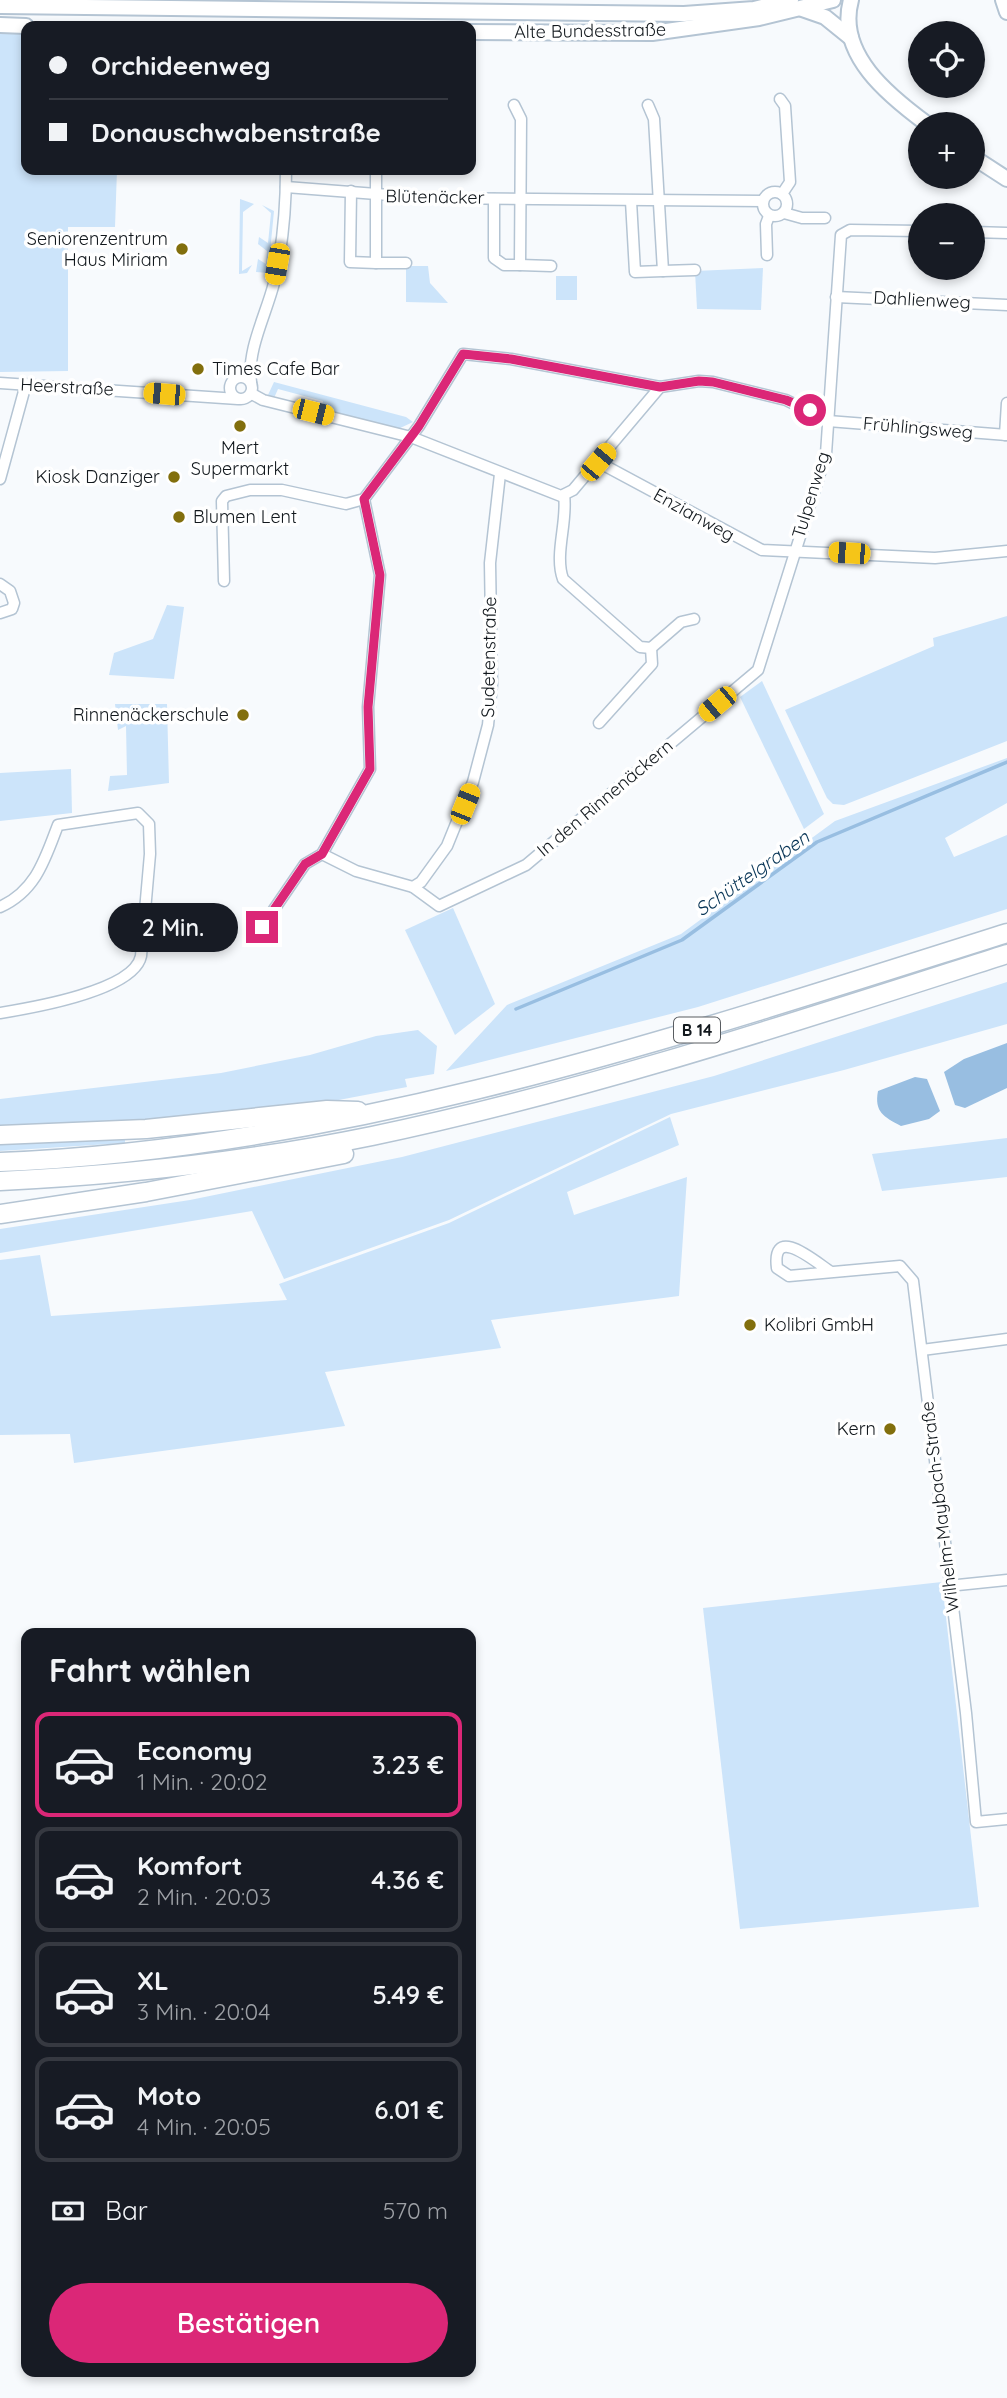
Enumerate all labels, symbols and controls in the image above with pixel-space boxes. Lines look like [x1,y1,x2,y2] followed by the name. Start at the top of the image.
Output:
[514,18,666,43] street label: Alte Bundesstraße
[908,21,985,280] map controls
[908,21,985,98] button: locate
[91,49,271,82] text: Orchideenweg
[908,112,985,189] button: +
[91,116,381,149] text: Donauschwabenstraße
[385,184,485,209] street label: Blütenäcker
[908,203,985,280] button: −
[27,227,168,271] place label: Seniorenzentrum Haus Miriam
[174,241,190,257] marker: Seniorenzentrum Haus Miriam
[264,241,291,287] car
[873,285,971,314] street label: Dahlienweg
[212,357,340,380] place label: Times Cafe Bar
[190,361,206,377] marker: Times Cafe Bar
[20,373,114,400] street label: Heerstraße
[143,382,186,406] car
[794,394,826,426] route start
[291,397,336,427] car
[862,411,974,444] street label: Frühlingsweg
[232,418,248,434] marker: Mert Supermarkt
[191,436,289,480] place label: Mert Supermarkt
[577,439,620,485] car
[786,449,835,541] street label: Tulpenweg
[35,465,160,488] place label: Kiosk Danziger
[166,469,182,485] marker: Kiosk Danziger
[650,483,739,546] street label: Enzianweg
[193,505,297,528] place label: Blumen Lent
[171,509,187,525] marker: Blumen Lent
[828,541,871,565] car
[476,596,501,718] street label: Sudetenstraße
[695,682,740,726] car
[73,703,229,726] place label: Rinnenäckerschule
[235,707,251,723] marker: Rinnenäckerschule
[532,734,677,861] street label: In den Rinnenäckern
[448,781,483,827] car
[690,824,814,921] water label: Schüttelgraben
[108,902,238,951] callout: 2 Min.
[246,911,278,943] route end
[142,913,204,942] text: 2 Min.
[674,1018,720,1042] road number: B 14
[764,1313,874,1336] place label: Kolibri GmbH
[742,1317,758,1333] marker: Kolibri GmbH
[915,1400,964,1614] street label: Wilhelm-Maybach-Straße
[837,1417,876,1440] place label: Kern
[882,1421,898,1437] marker: Kern
[49,1650,251,1690] text: Fahrt wählen
[53,1733,116,1796] icon: car
[137,1734,252,1767] text: Economy
[372,1748,444,1781] text: 3.23 €
[137,1767,267,1796] text: 1 Min. · 20:02
[53,1848,116,1911] icon: car
[137,1849,242,1882] text: Komfort
[371,1863,444,1896] text: 4.36 €
[137,1882,271,1911] text: 2 Min. · 20:03
[53,1963,116,2026] icon: car
[137,1964,169,1997] text: XL
[372,1978,444,2011] text: 5.49 €
[137,1997,270,2026] text: 3 Min. · 20:04
[53,2078,116,2141] icon: car
[137,2079,201,2112] text: Moto
[374,2093,444,2126] text: 6.01 €
[137,2112,271,2141] text: 4 Min. · 20:05
[49,2192,87,2230] icon: cash
[105,2194,148,2227] text: Bar
[383,2196,448,2225] text: 570 m
[49,2283,448,2363] button: Bestätigen

